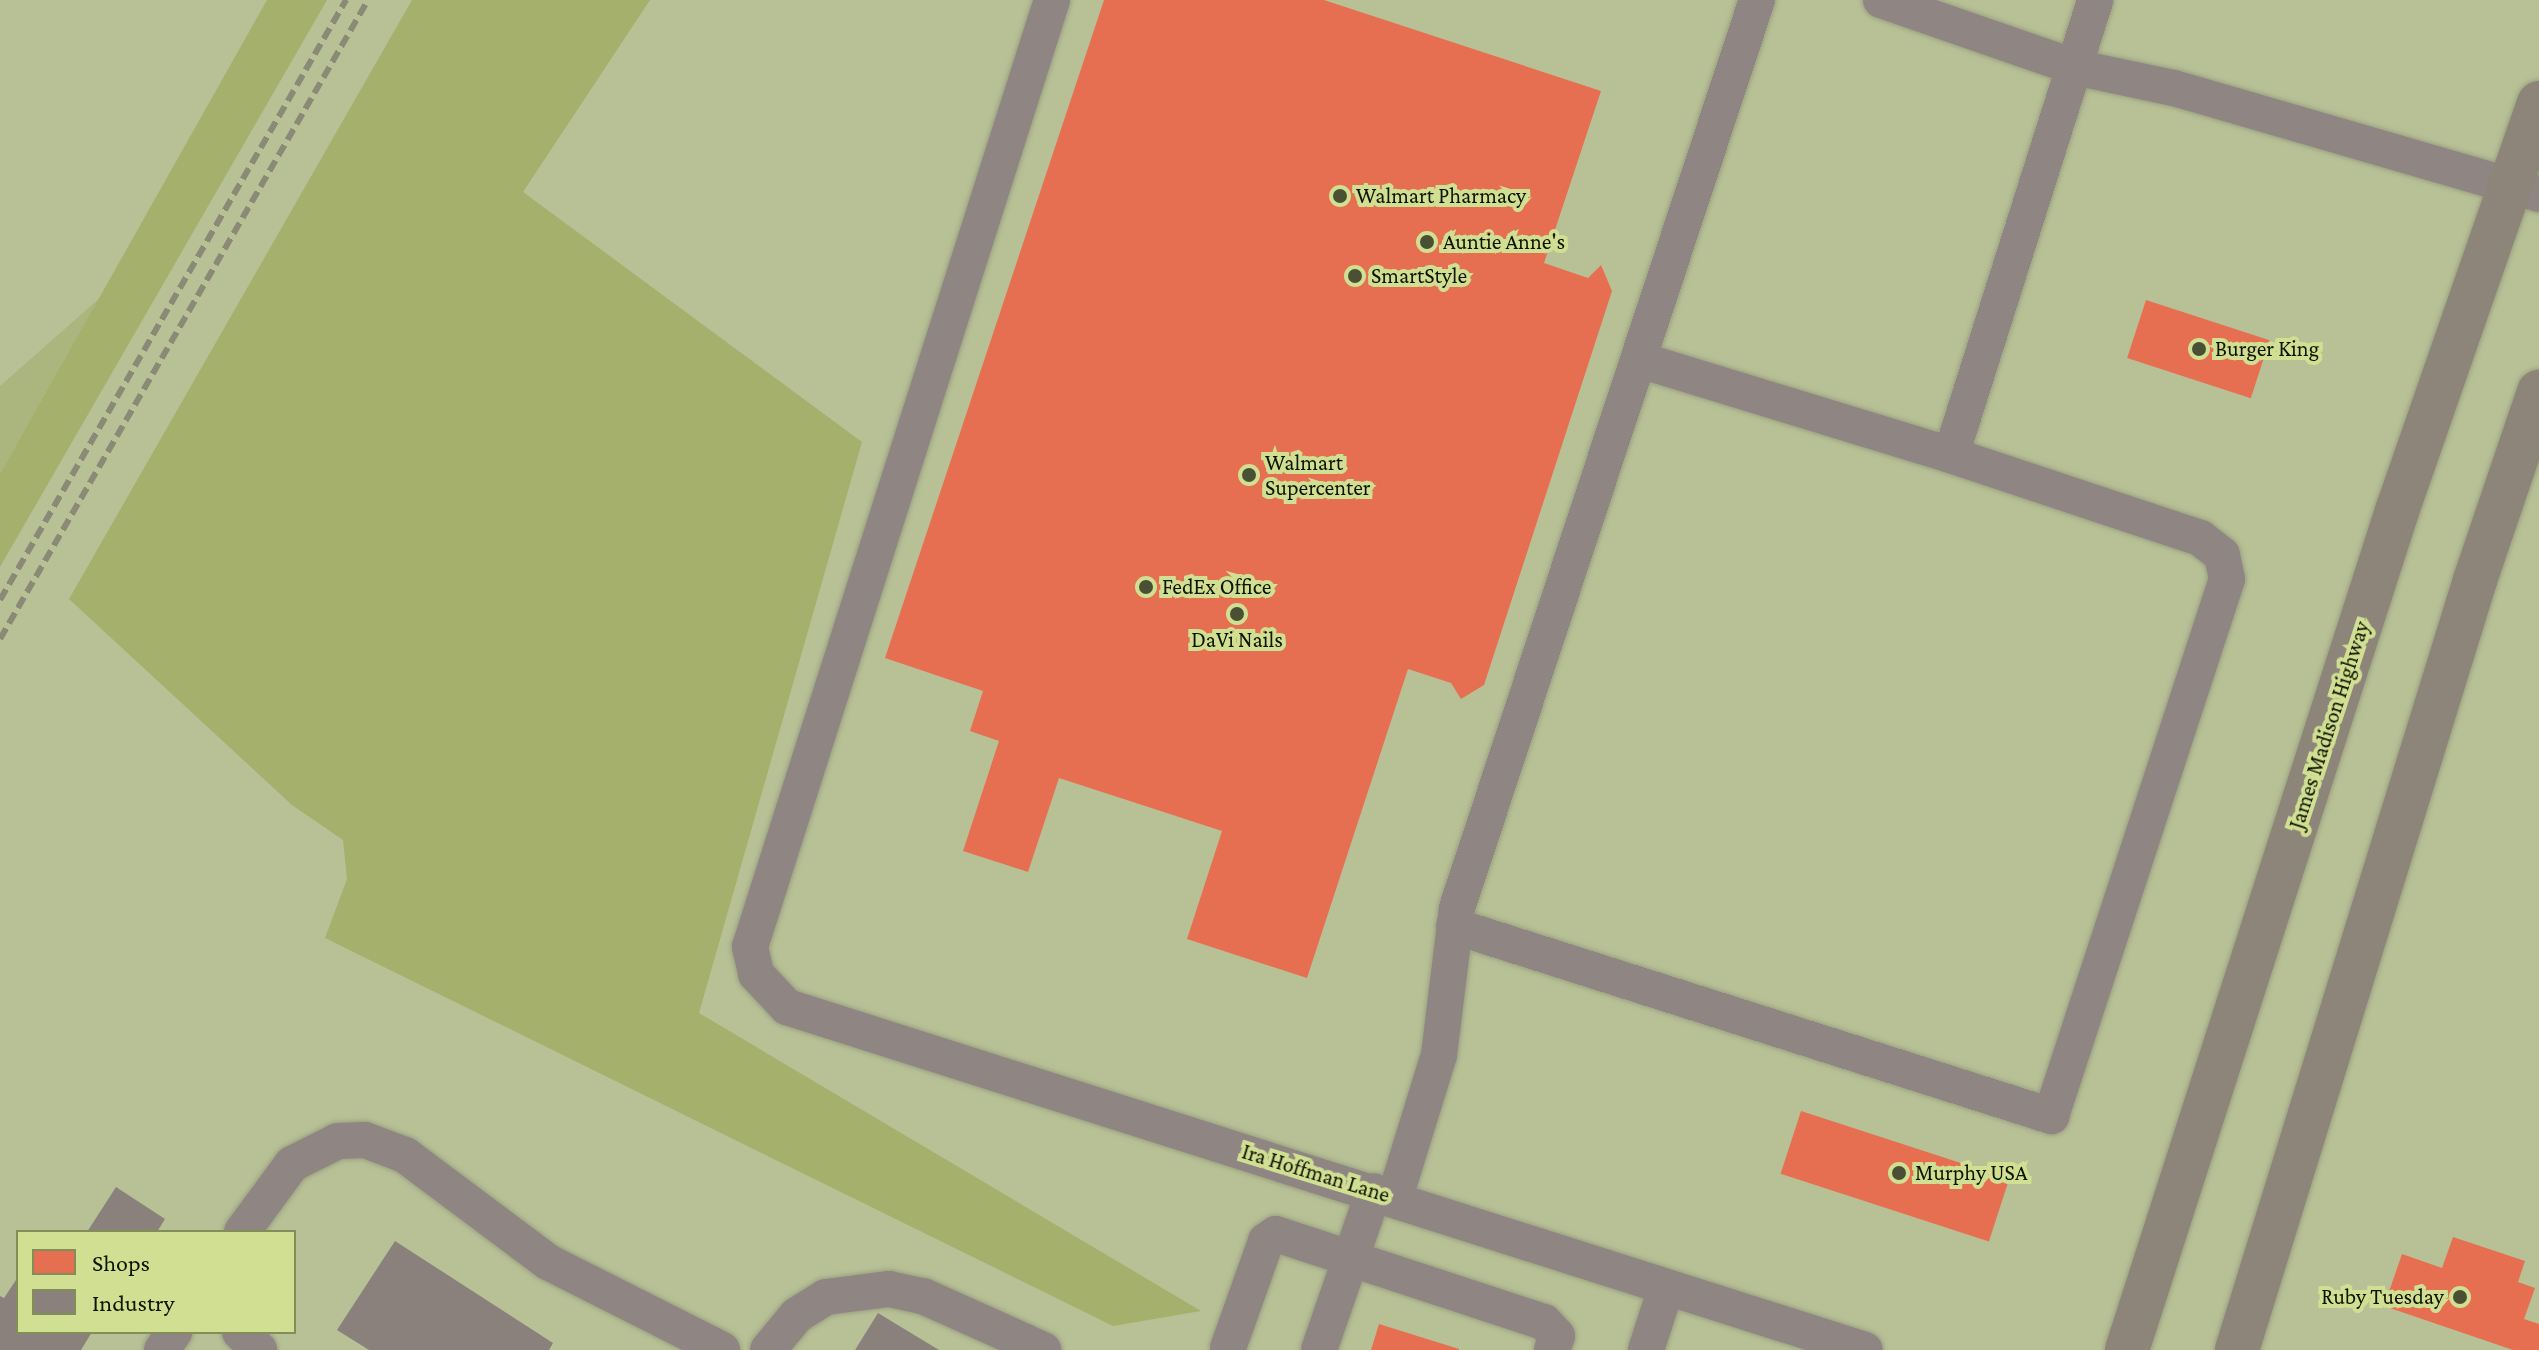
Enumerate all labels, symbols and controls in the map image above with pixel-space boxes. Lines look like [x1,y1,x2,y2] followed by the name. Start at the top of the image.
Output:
[1356,183,1526,209] place label: Walmart Pharmacy
[1331,187,1349,205] marker: Walmart Pharmacy
[1443,229,1565,255] place label: Auntie Anne's
[1418,233,1436,251] marker: Auntie Anne's
[1371,263,1467,289] place label: SmartStyle
[1346,267,1364,285] marker: SmartStyle
[2215,336,2319,362] place label: Burger King
[2190,340,2208,358] marker: Burger King
[1265,449,1371,500] place label: Walmart Supercenter
[1240,466,1258,484] marker: Walmart Supercenter
[1162,574,1271,600] place label: FedEx Office
[1137,578,1155,596] marker: FedEx Office
[1228,605,1246,623] marker: DaVi Nails
[2283,618,2375,832] street label: James Madison Highway
[1191,627,1283,653] place label: DaVi Nails
[1239,1138,1393,1208] street label: Ira Hoffman Lane
[1915,1160,2027,1186] place label: Murphy USA
[1890,1164,1908,1182] marker: Murphy USA
[16,1230,296,1334] legend
[92,1249,150,1276] text: Shops
[2321,1284,2444,1310] place label: Ruby Tuesday
[2451,1288,2469,1306] marker: Ruby Tuesday
[92,1289,175,1316] text: Industry

